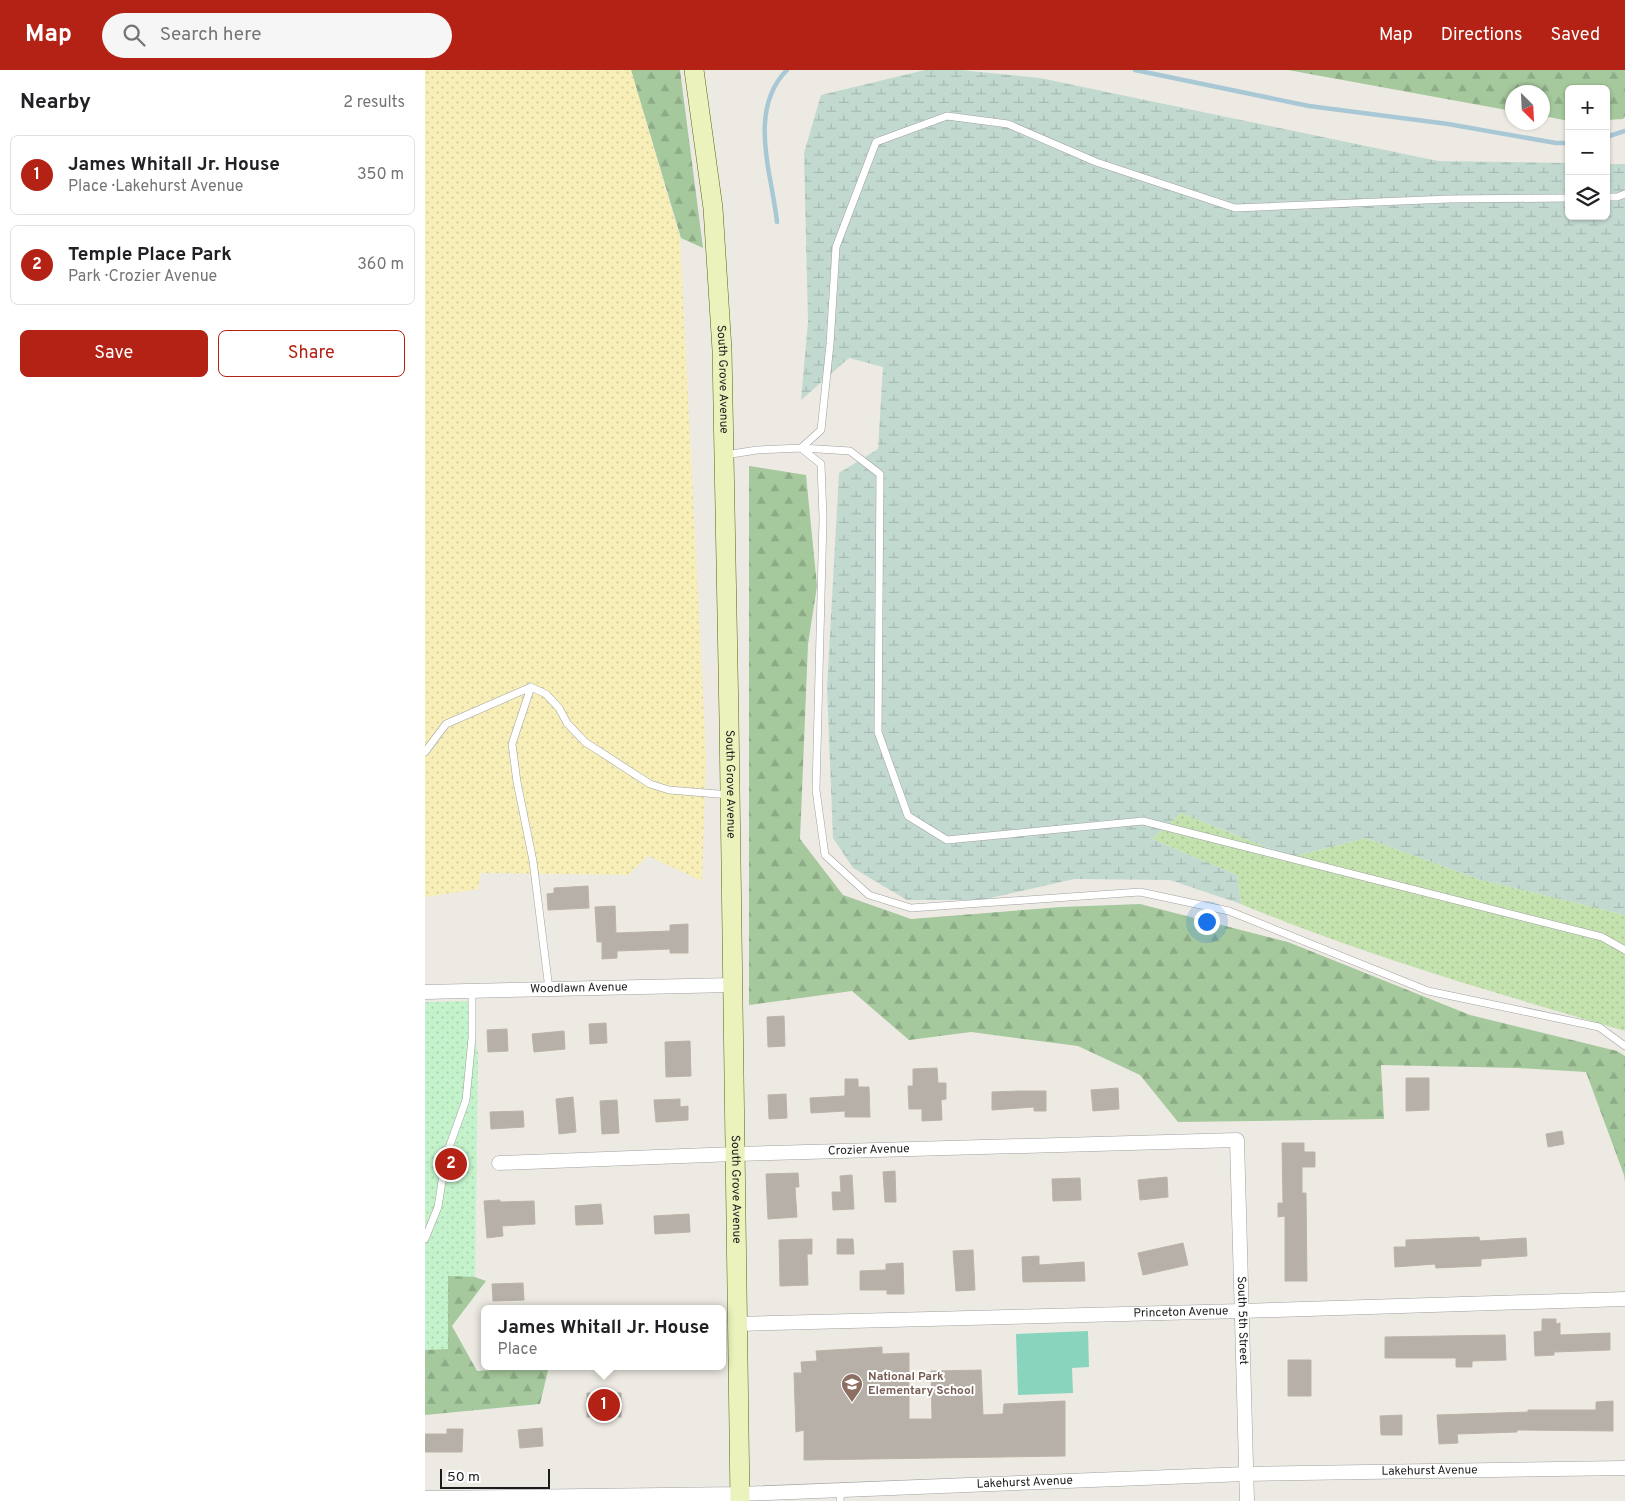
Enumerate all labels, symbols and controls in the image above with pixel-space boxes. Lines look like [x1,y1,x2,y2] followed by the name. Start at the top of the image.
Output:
[102,13,452,58] search box
[25,20,72,50] text: Map
[120,21,148,49] icon: search
[160,23,261,47] text: Search here
[1379,24,1413,47] text: Map
[1441,24,1523,47] text: Directions
[1551,24,1600,47] text: Saved
[1505,85,1550,130] north arrow
[1565,85,1610,220] map controls
[1565,85,1610,130] button: +
[20,89,91,116] text: Nearby
[343,93,405,113] text: 2 results
[1565,130,1610,175] button: −
[68,153,280,177] text: James Whitall Jr. House
[34,165,40,185] text: 1
[357,165,404,185] text: 350 m
[1565,175,1610,220] button: layers
[68,177,243,197] text: Place · Lakehurst Avenue
[68,243,232,267] text: Temple Place Park
[32,255,42,275] text: 2
[357,255,404,275] text: 360 m
[68,267,217,287] text: Park · Crozier Avenue
[712,325,732,434] street label: South Grove Avenue
[20,330,208,377] button: Save
[218,330,405,377] button: Share
[721,730,739,839] street label: South Grove Avenue
[1194,909,1220,935] your location
[530,979,628,998] street label: Woodlawn Avenue
[727,1135,744,1244] street label: South Grove Avenue
[828,1141,910,1159] street label: Crozier Avenue
[435,1145,467,1183] pin: 2
[1233,1276,1251,1365] street label: South 5th Street
[1133,1303,1229,1322] street label: Princeton Avenue
[481,1305,726,1370] popup
[498,1316,709,1340] text: James Whitall Jr. House
[498,1340,537,1360] text: Place
[868,1369,974,1399] place label: National Park Elementary School
[840,1372,864,1403] school or university icon: National Park Elementary School
[588,1386,620,1424] pin: 1
[1381,1462,1478,1480] street label: Lakehurst Avenue
[440,1466,550,1489] scale bar
[447,1469,480,1486] text: 50 m
[976,1473,1073,1493] street label: Lakehurst Avenue

